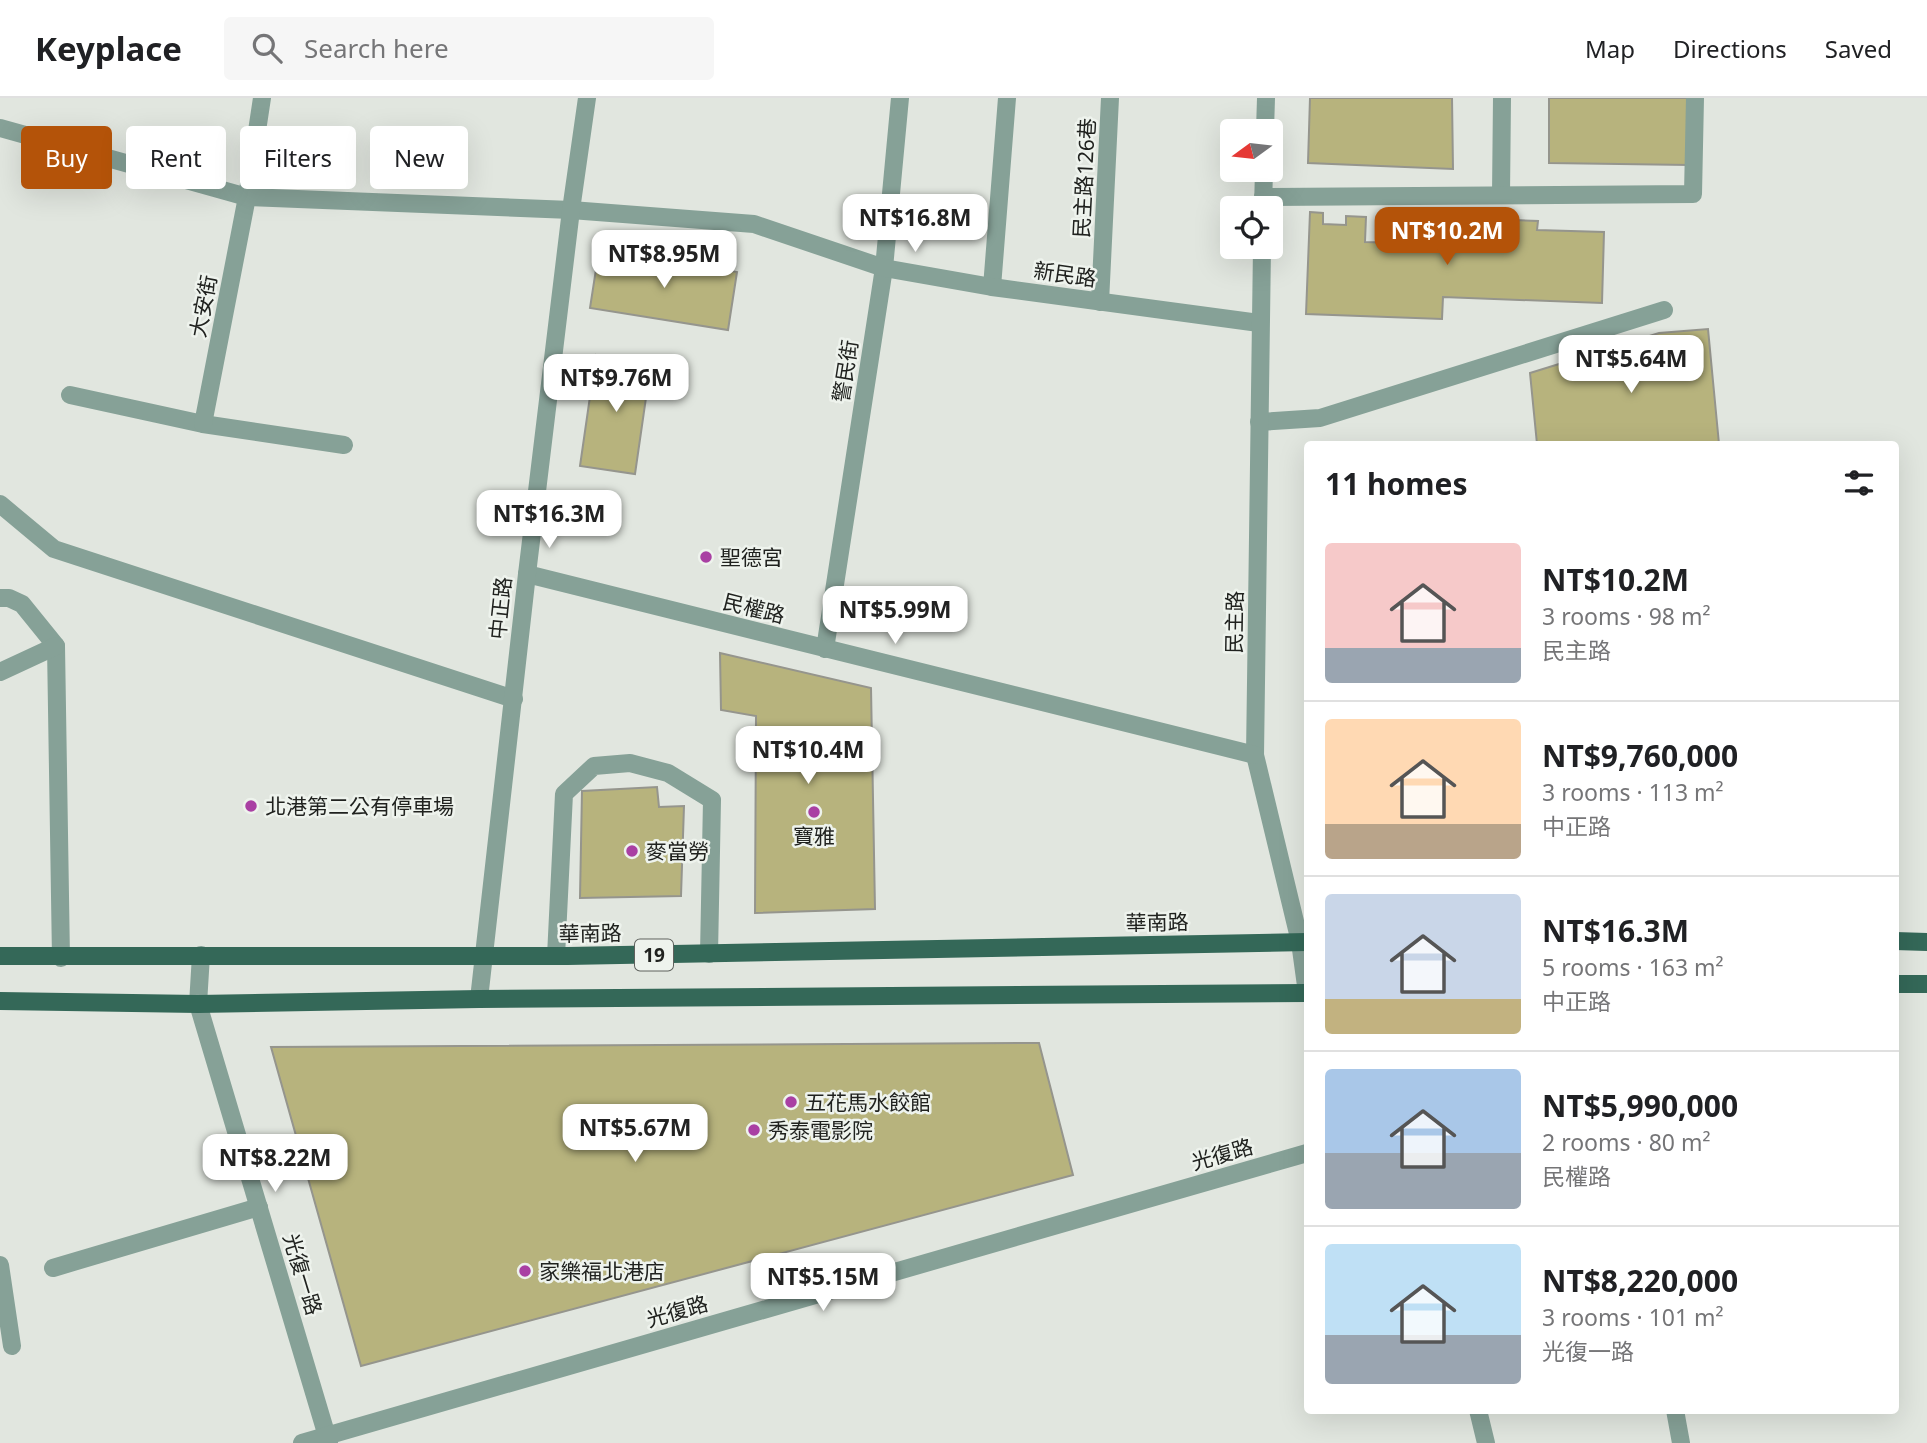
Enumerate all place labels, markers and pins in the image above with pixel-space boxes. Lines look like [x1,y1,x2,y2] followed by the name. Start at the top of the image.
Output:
[843,194,987,254] pin: NT$16.8M
[1375,208,1519,267] pin: NT$10.2M
[592,230,736,290] pin: NT$8.95M
[1559,336,1703,395] pin: NT$5.64M
[544,354,688,414] pin: NT$9.76M
[477,490,621,550] pin: NT$16.3M
[720,543,783,571] place label: 聖德宮
[698,549,714,565] marker: 聖德宮
[823,587,967,646] pin: NT$5.99M
[736,726,880,786] pin: NT$10.4M
[265,792,454,820] place label: 北港第二公有停車場
[243,798,259,814] marker: 北港第二公有停車場
[806,804,822,820] marker: 寶雅
[793,822,835,850] place label: 寶雅
[646,837,709,865] place label: 麥當勞
[624,843,640,859] marker: 麥當勞
[805,1088,931,1116] place label: 五花馬水餃館
[783,1094,799,1110] marker: 五花馬水餃館
[563,1104,707,1164] pin: NT$5.67M
[768,1116,873,1144] place label: 秀泰電影院
[746,1122,762,1138] marker: 秀泰電影院
[203,1134,347,1194] pin: NT$8.22M
[751,1254,895,1313] pin: NT$5.15M
[539,1257,665,1285] place label: 家樂福北港店
[517,1263,533,1279] marker: 家樂福北港店

